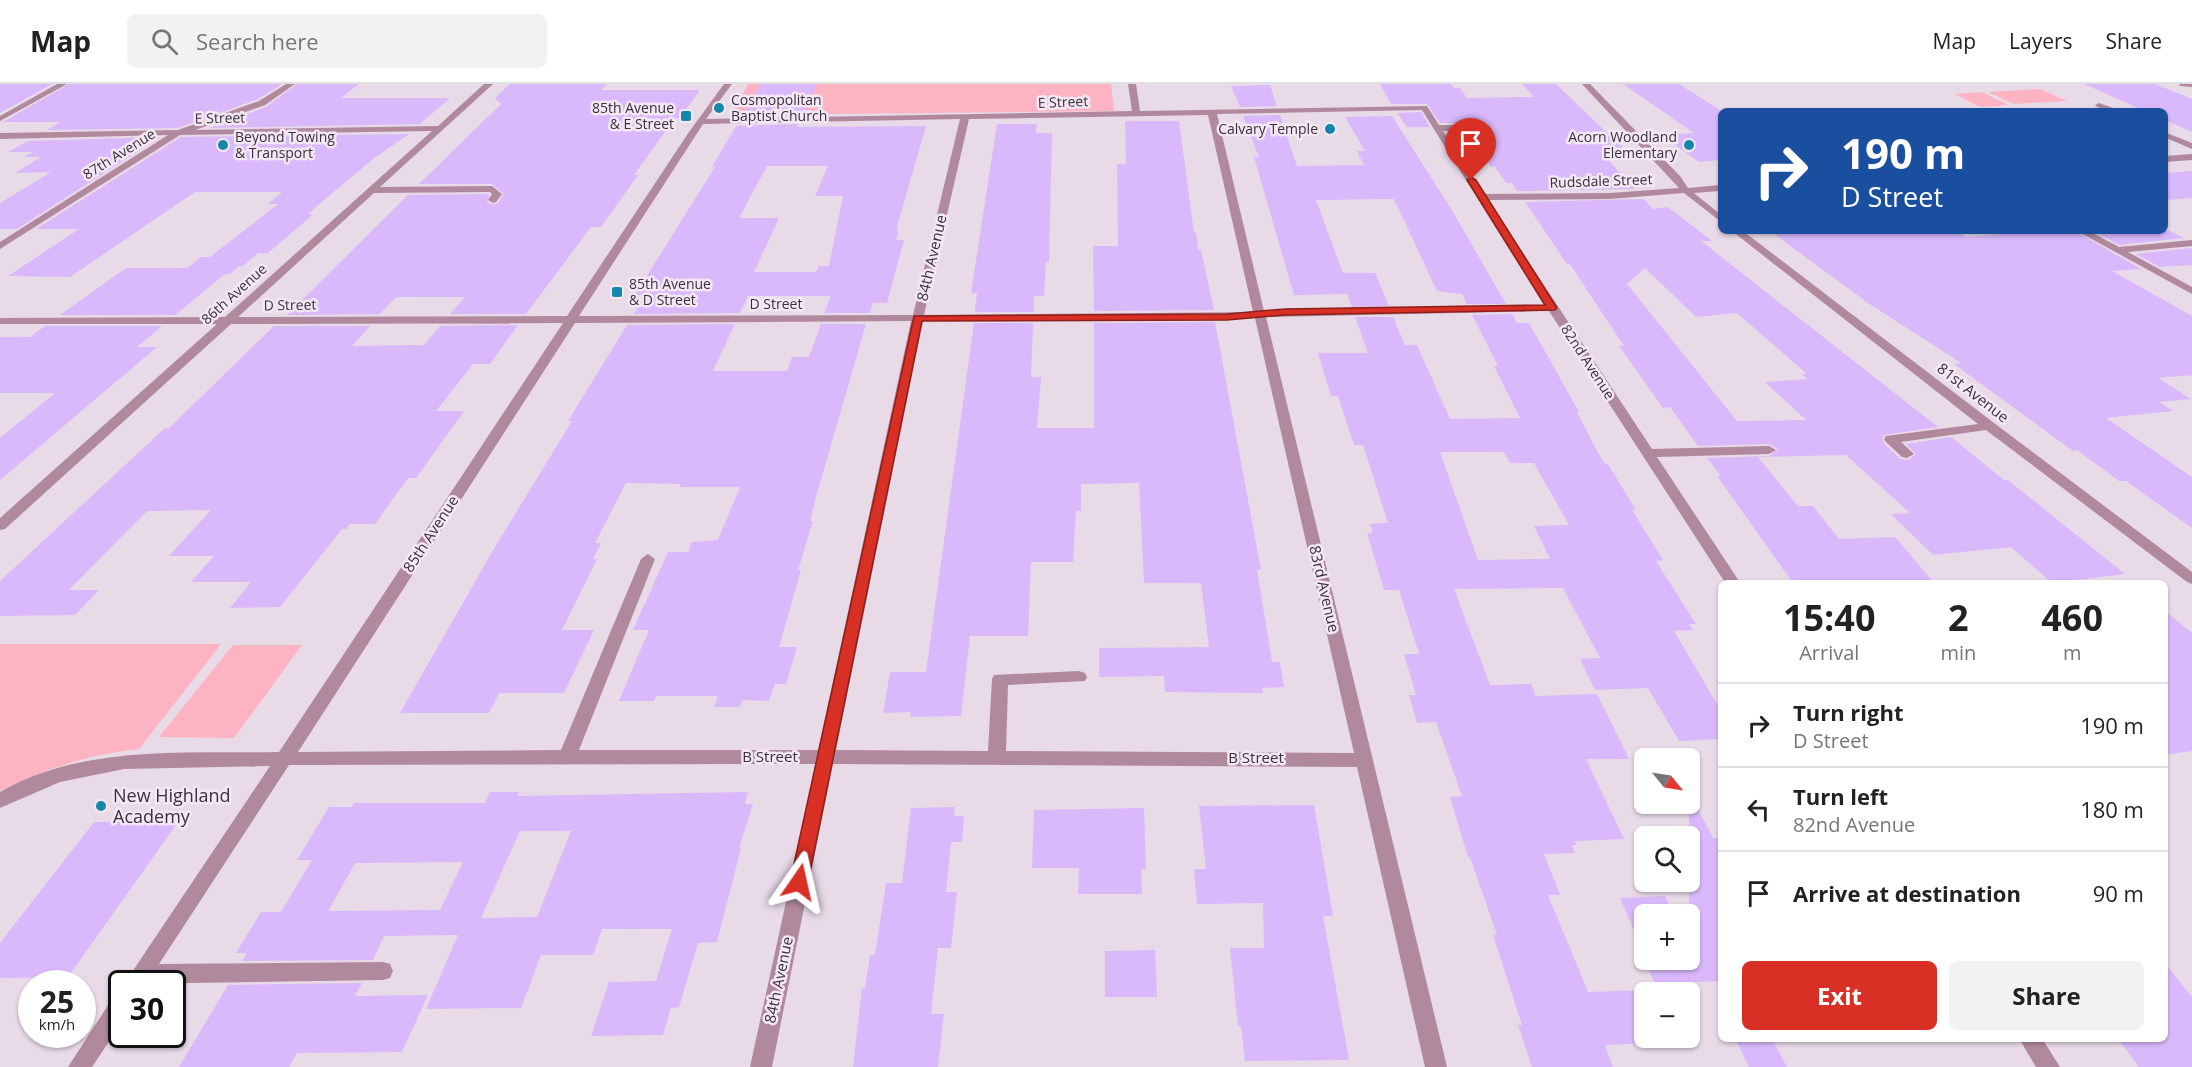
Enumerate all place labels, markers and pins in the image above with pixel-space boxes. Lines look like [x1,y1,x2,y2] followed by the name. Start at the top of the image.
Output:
[731,90,827,125] place label: Cosmopolitan Baptist Church
[592,98,674,133] place label: 85th Avenue & E Street
[712,101,726,115] marker: Cosmopolitan Baptist Church
[679,109,693,123] marker: 85th Avenue & E Street
[1445,118,1496,180] pin
[1218,119,1318,138] place label: Calvary Temple
[1323,122,1337,136] marker: Calvary Temple
[235,127,335,162] place label: Beyond Towing & Transport
[1568,127,1678,162] place label: Acorn Woodland Elementary
[216,138,230,152] marker: Beyond Towing & Transport
[1682,138,1696,152] marker: Acorn Woodland Elementary
[629,274,711,309] place label: 85th Avenue & D Street
[610,285,624,299] marker: 85th Avenue & D Street
[113,783,231,828] place label: New Highland Academy
[94,799,108,813] marker: New Highland Academy

